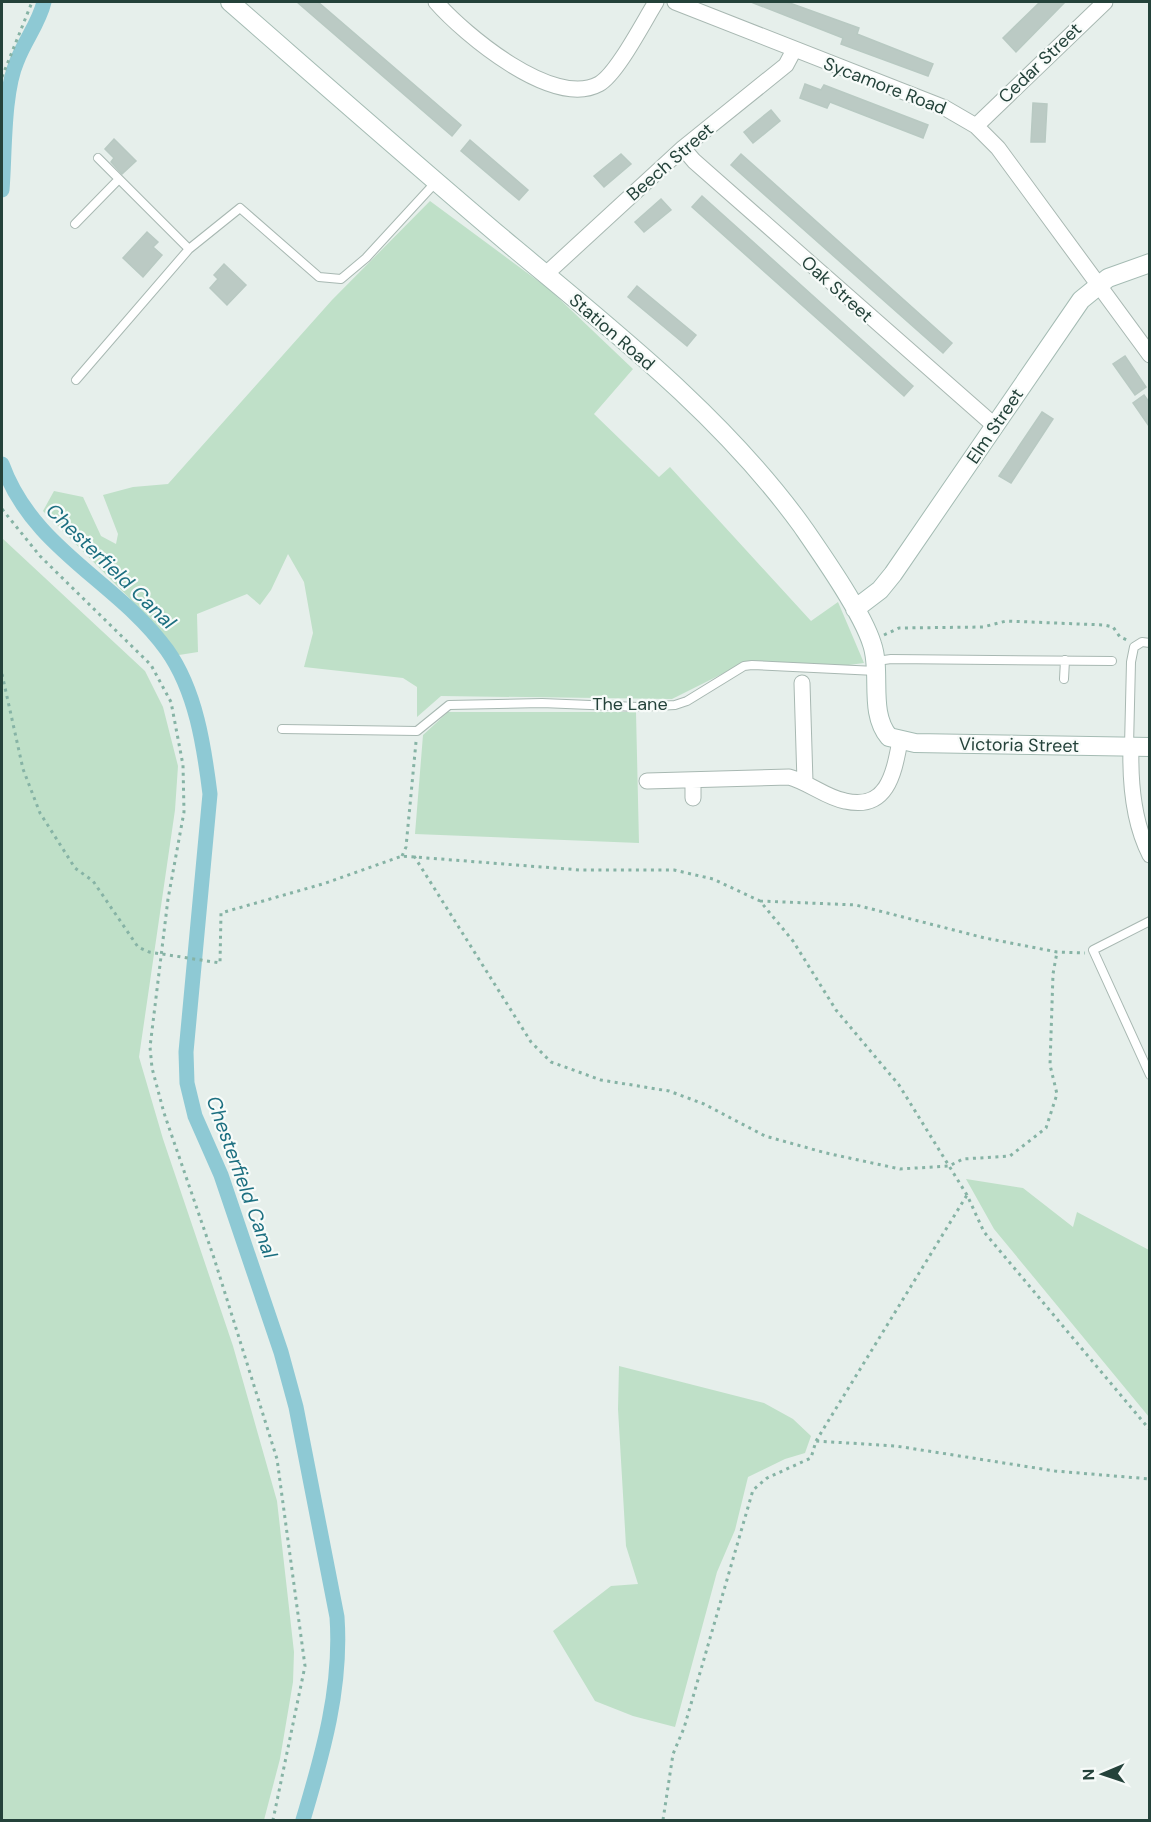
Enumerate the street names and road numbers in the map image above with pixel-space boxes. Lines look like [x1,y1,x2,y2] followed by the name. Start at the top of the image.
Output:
[993,17,1087,109] street label: Cedar Street
[820,52,950,120] street label: Sycamore Road
[621,118,719,206] street label: Beech Street
[796,250,878,328] street label: Oak Street
[564,288,660,376] street label: Station Road
[961,384,1029,468] street label: Elm Street
[592,692,668,716] street label: The Lane
[959,732,1079,758] street label: Victoria Street

